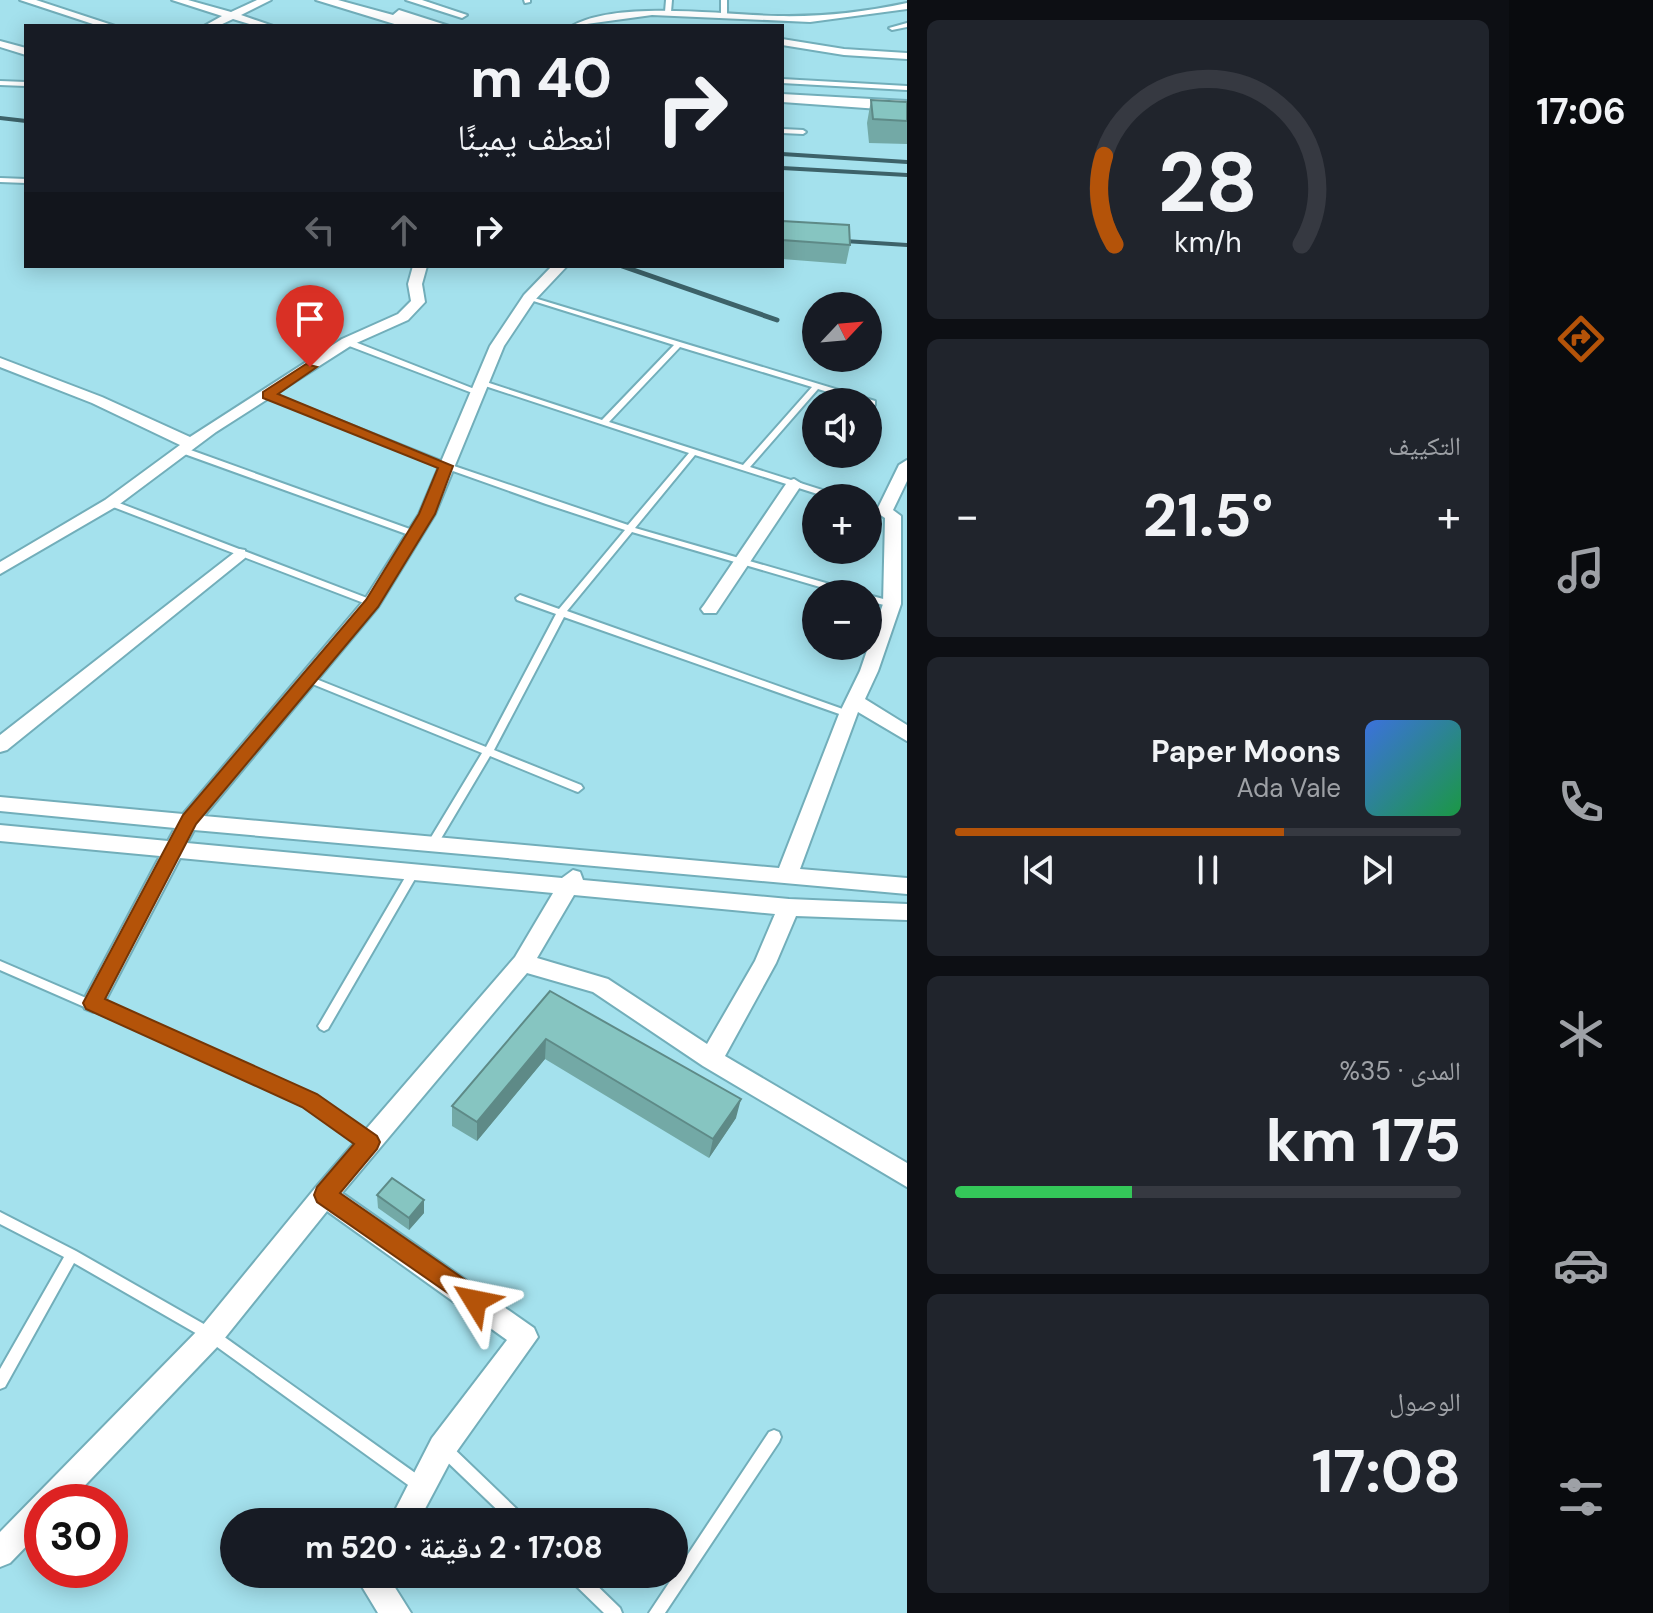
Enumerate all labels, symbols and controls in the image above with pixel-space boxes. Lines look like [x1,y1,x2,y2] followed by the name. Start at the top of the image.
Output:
[470,41,612,114] text: 40 m
[640,56,744,160] icon: right
[1536,88,1626,135] text: 17:06
[457,114,612,161] text: انعطف يمينًا
[1158,128,1258,237] text: 28
[298,208,342,252] icon: left
[382,208,426,252] icon: ahead
[466,208,510,252] icon: right
[1174,224,1242,261] text: km/h
[276,285,344,367] pin
[802,292,882,372] north arrow
[802,292,882,660] map controls
[288,297,332,341] icon: arrive
[1553,311,1609,367] icon: directions
[802,388,882,468] button: sound
[1388,429,1461,463] text: التكييف
[1143,476,1273,555] text: 21.5°
[802,484,882,564] button: +
[955,487,979,545] text: −
[1437,487,1461,545] text: +
[1553,542,1609,598] icon: music
[802,580,882,660] button: −
[1151,732,1341,771] text: Paper Moons
[1236,771,1341,805] text: Ada Vale
[1553,774,1609,830] icon: phone
[1017,848,1061,892] icon: previous
[1186,848,1230,892] icon: pause
[1355,848,1399,892] icon: next
[1553,1006,1609,1062] icon: climate
[1340,1054,1461,1088] text: المدى · 35%
[1266,1101,1461,1180] text: 175 km
[1553,1237,1609,1293] icon: car
[433,1259,517,1343] position arrow
[1389,1385,1461,1419] text: الوصول
[1311,1432,1461,1511] text: 17:08
[1553,1469,1609,1525] icon: filters
[24,1484,128,1588] speed limit sign: 30
[305,1528,603,1567] text: 17:08 · 2 دقيقة · 520 m

